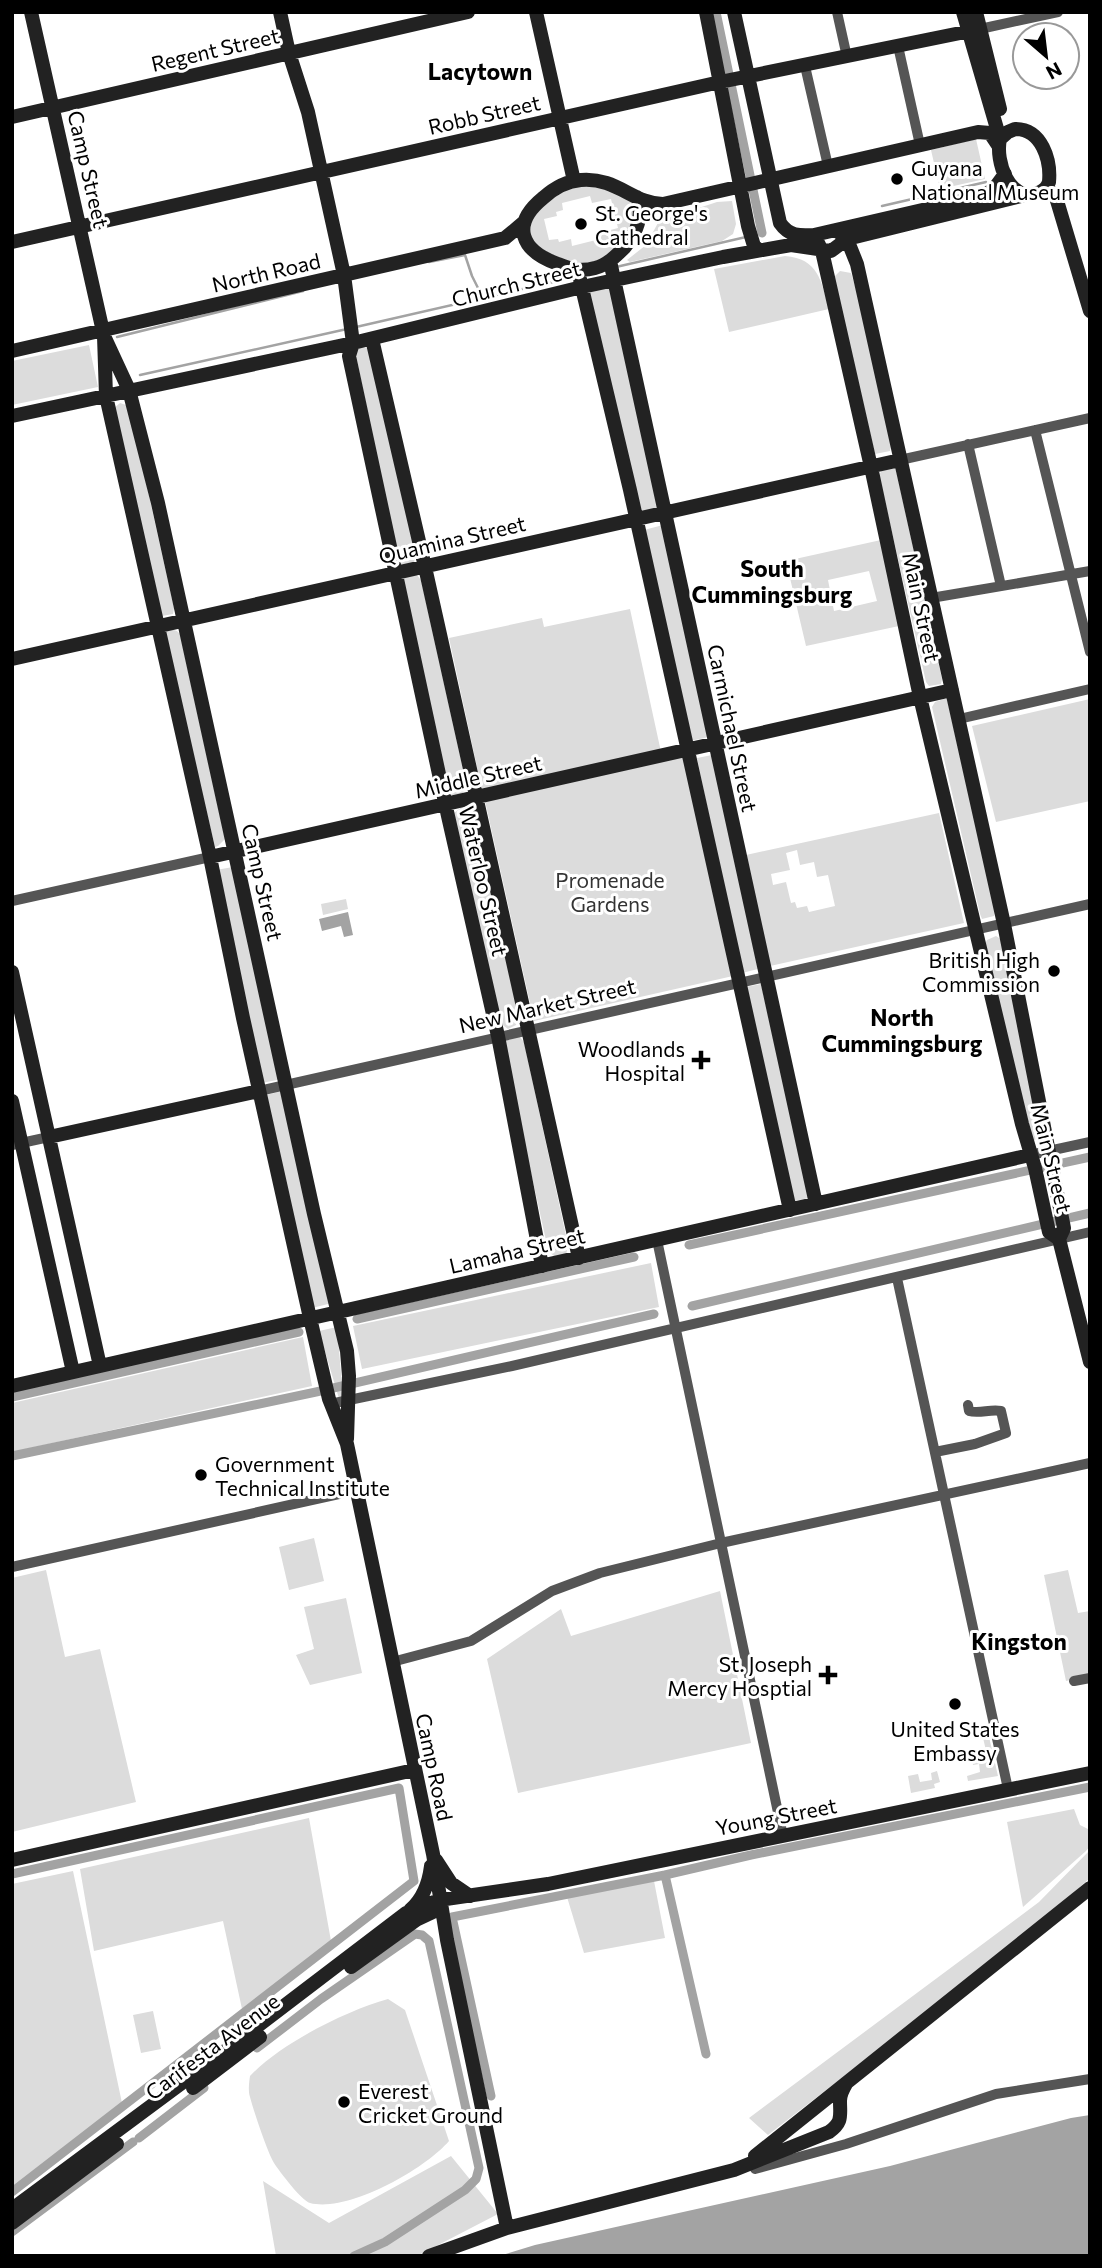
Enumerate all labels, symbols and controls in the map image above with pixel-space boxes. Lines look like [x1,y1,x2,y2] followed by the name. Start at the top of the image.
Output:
[1011,21,1081,91] north arrow
[148,22,282,76] street label: Regent Street
[428,57,532,85] district label: Lacytown
[1043,58,1066,85] text: N
[426,89,542,139] street label: Robb Street
[63,108,115,230] street label: Camp Street
[911,155,1079,204] place label: Guyana National Museum
[889,171,905,187] marker: Guyana National Museum
[595,200,708,249] place label: St. George's Cathedral
[573,216,589,232] marker: St. George's Cathedral
[209,247,323,297] street label: North Road
[449,255,583,311] street label: Church Street
[376,510,528,568] street label: Quamina Street
[898,550,946,664] street label: Main Street
[692,554,853,608] district label: South Cummingsburg
[703,642,763,814] street label: Carmichael Street
[412,749,544,803] street label: Middle Street
[455,804,513,958] street label: Waterloo Street
[237,821,289,943] street label: Camp Street
[555,867,665,916] park label: Promenade Gardens
[922,947,1040,996] place label: British High Commission
[1046,963,1062,979] marker: British High Commission
[456,973,638,1037] street label: New Market Street
[822,1003,983,1057] district label: North Cummingsburg
[578,1036,685,1085] place label: Woodlands Hospital
[691,1050,711,1070] marker: Woodlands Hospital
[1026,1101,1078,1215] street label: Main Street
[447,1222,587,1278] street label: Lamaha Street
[215,1451,390,1500] place label: Government Technical Institute
[193,1467,209,1483] marker: Government Technical Institute
[971,1627,1067,1655] district label: Kingston
[667,1651,812,1700] place label: St. Joseph Mercy Hosptial
[818,1665,838,1685] marker: St. Joseph Mercy Hosptial
[947,1696,963,1712] marker: United States Embassy
[411,1711,459,1823] street label: Camp Road
[890,1716,1020,1765] place label: United States Embassy
[713,1792,839,1840] street label: Young Street
[140,1988,284,2104] street label: Carifesta Avenue
[358,2078,503,2127] place label: Everest Cricket Ground
[336,2094,352,2110] marker: Everest Cricket Ground

